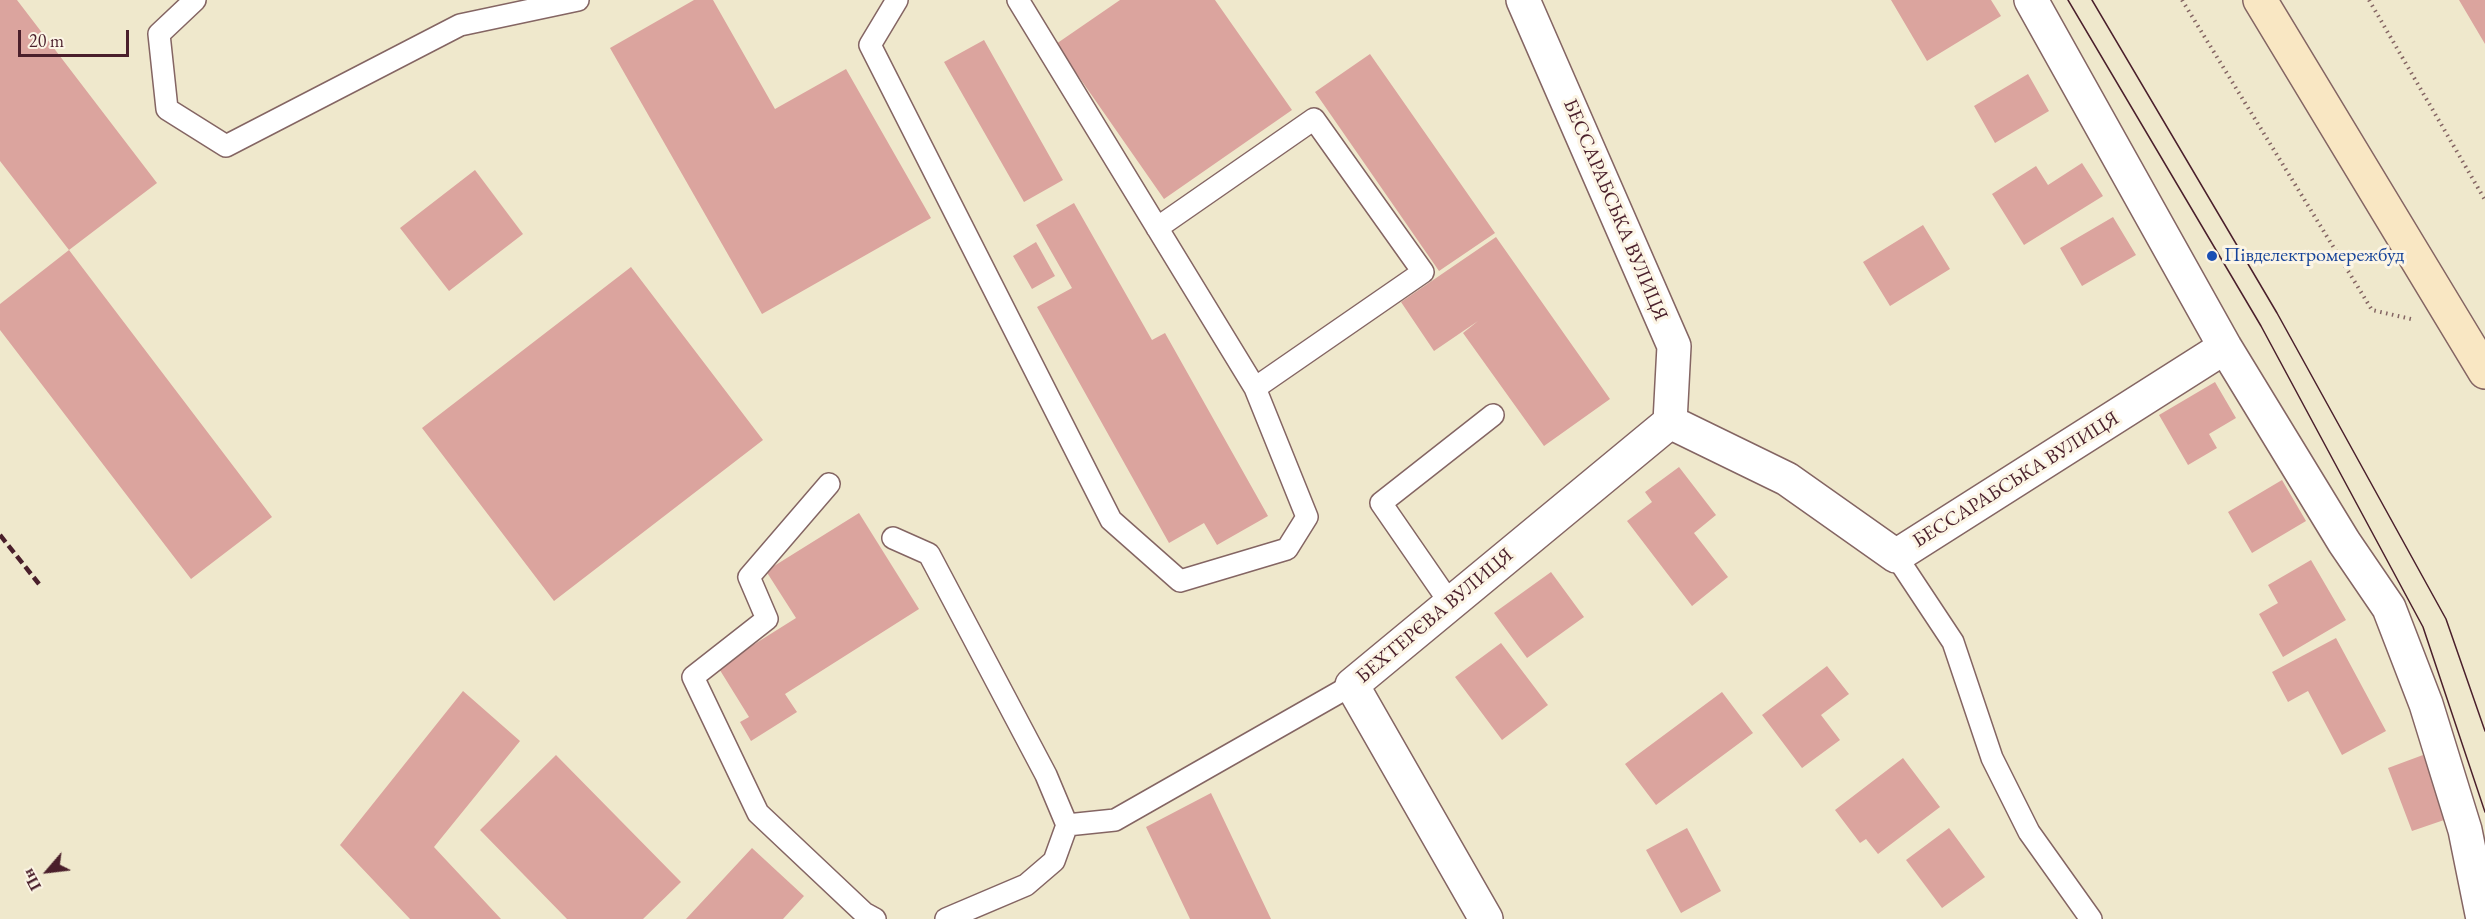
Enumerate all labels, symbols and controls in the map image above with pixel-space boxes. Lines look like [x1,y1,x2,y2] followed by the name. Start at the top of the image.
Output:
[21,18,132,56] scale bar
[29,29,64,52] text: 20 m
[1557,96,1673,324] street label: БЕССАРАБСЬКА ВУЛИЦЯ
[2224,244,2404,268] place label: Півделектромережбуд
[2205,249,2219,263] marker: Півделектромережбуд
[1909,407,2123,553] street label: БЕССАРАБСЬКА ВУЛИЦЯ
[1352,543,1518,689] street label: БЕХТЕРЄВА ВУЛИЦЯ
[18,841,78,901] north arrow
[17,865,46,894] text: Пн

